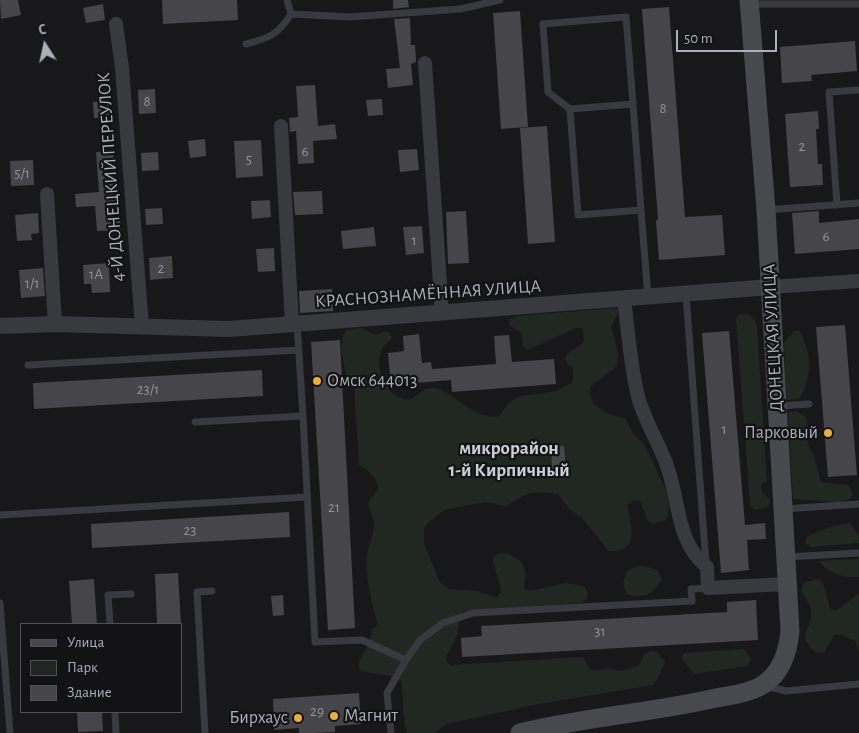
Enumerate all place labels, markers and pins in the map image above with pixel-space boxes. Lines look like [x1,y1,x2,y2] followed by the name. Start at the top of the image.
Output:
[327,370,417,392] place label: Омск 644013
[311,375,323,387] marker: Омск 644013
[744,422,818,444] place label: Парковый
[822,427,834,439] marker: Парковый
[344,705,398,727] place label: Магнит
[229,707,288,729] place label: Бирхаус
[328,710,340,722] marker: Магнит
[292,712,304,724] marker: Бирхаус

